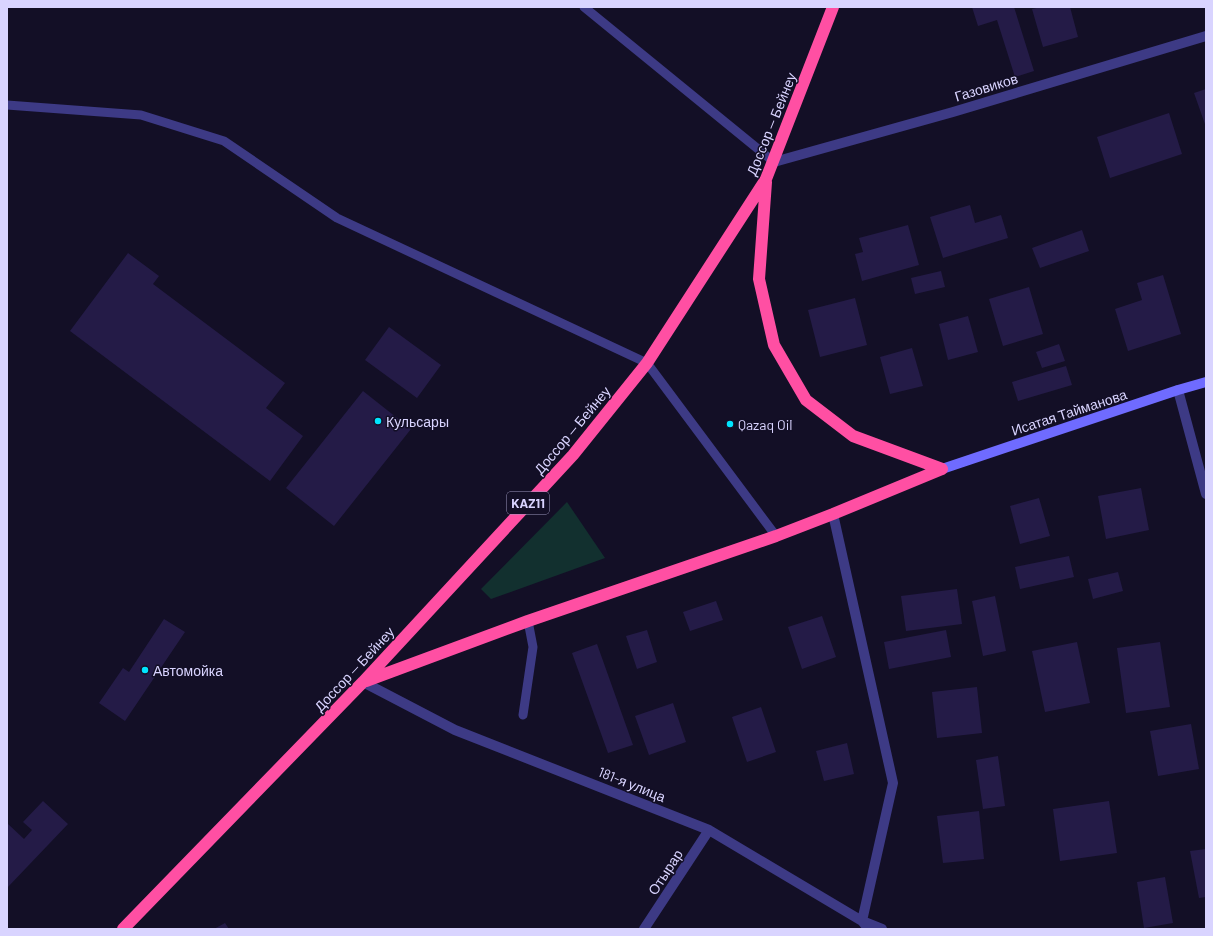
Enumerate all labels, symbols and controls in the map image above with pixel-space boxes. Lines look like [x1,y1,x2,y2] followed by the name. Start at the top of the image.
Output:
[952,69,1020,105] street label: Газовиков
[743,70,799,178] street label: Доссор — Бейнеу
[530,383,614,477] street label: Доссор — Бейнеу
[1009,385,1129,439] street label: Исатая Тайманова
[386,413,449,430] place label: Кульсары
[373,416,383,426] marker: Кульсары
[738,416,793,433] place label: Qazaq Oil
[725,419,735,429] marker: Qazaq Oil
[507,492,549,514] road number: KAZ11
[310,623,398,715] street label: Доссор — Бейнеу
[153,662,223,679] place label: Автомойка
[140,665,150,675] marker: Автомойка
[596,763,668,805] street label: 181-я улица
[644,846,686,898] street label: Отырар

